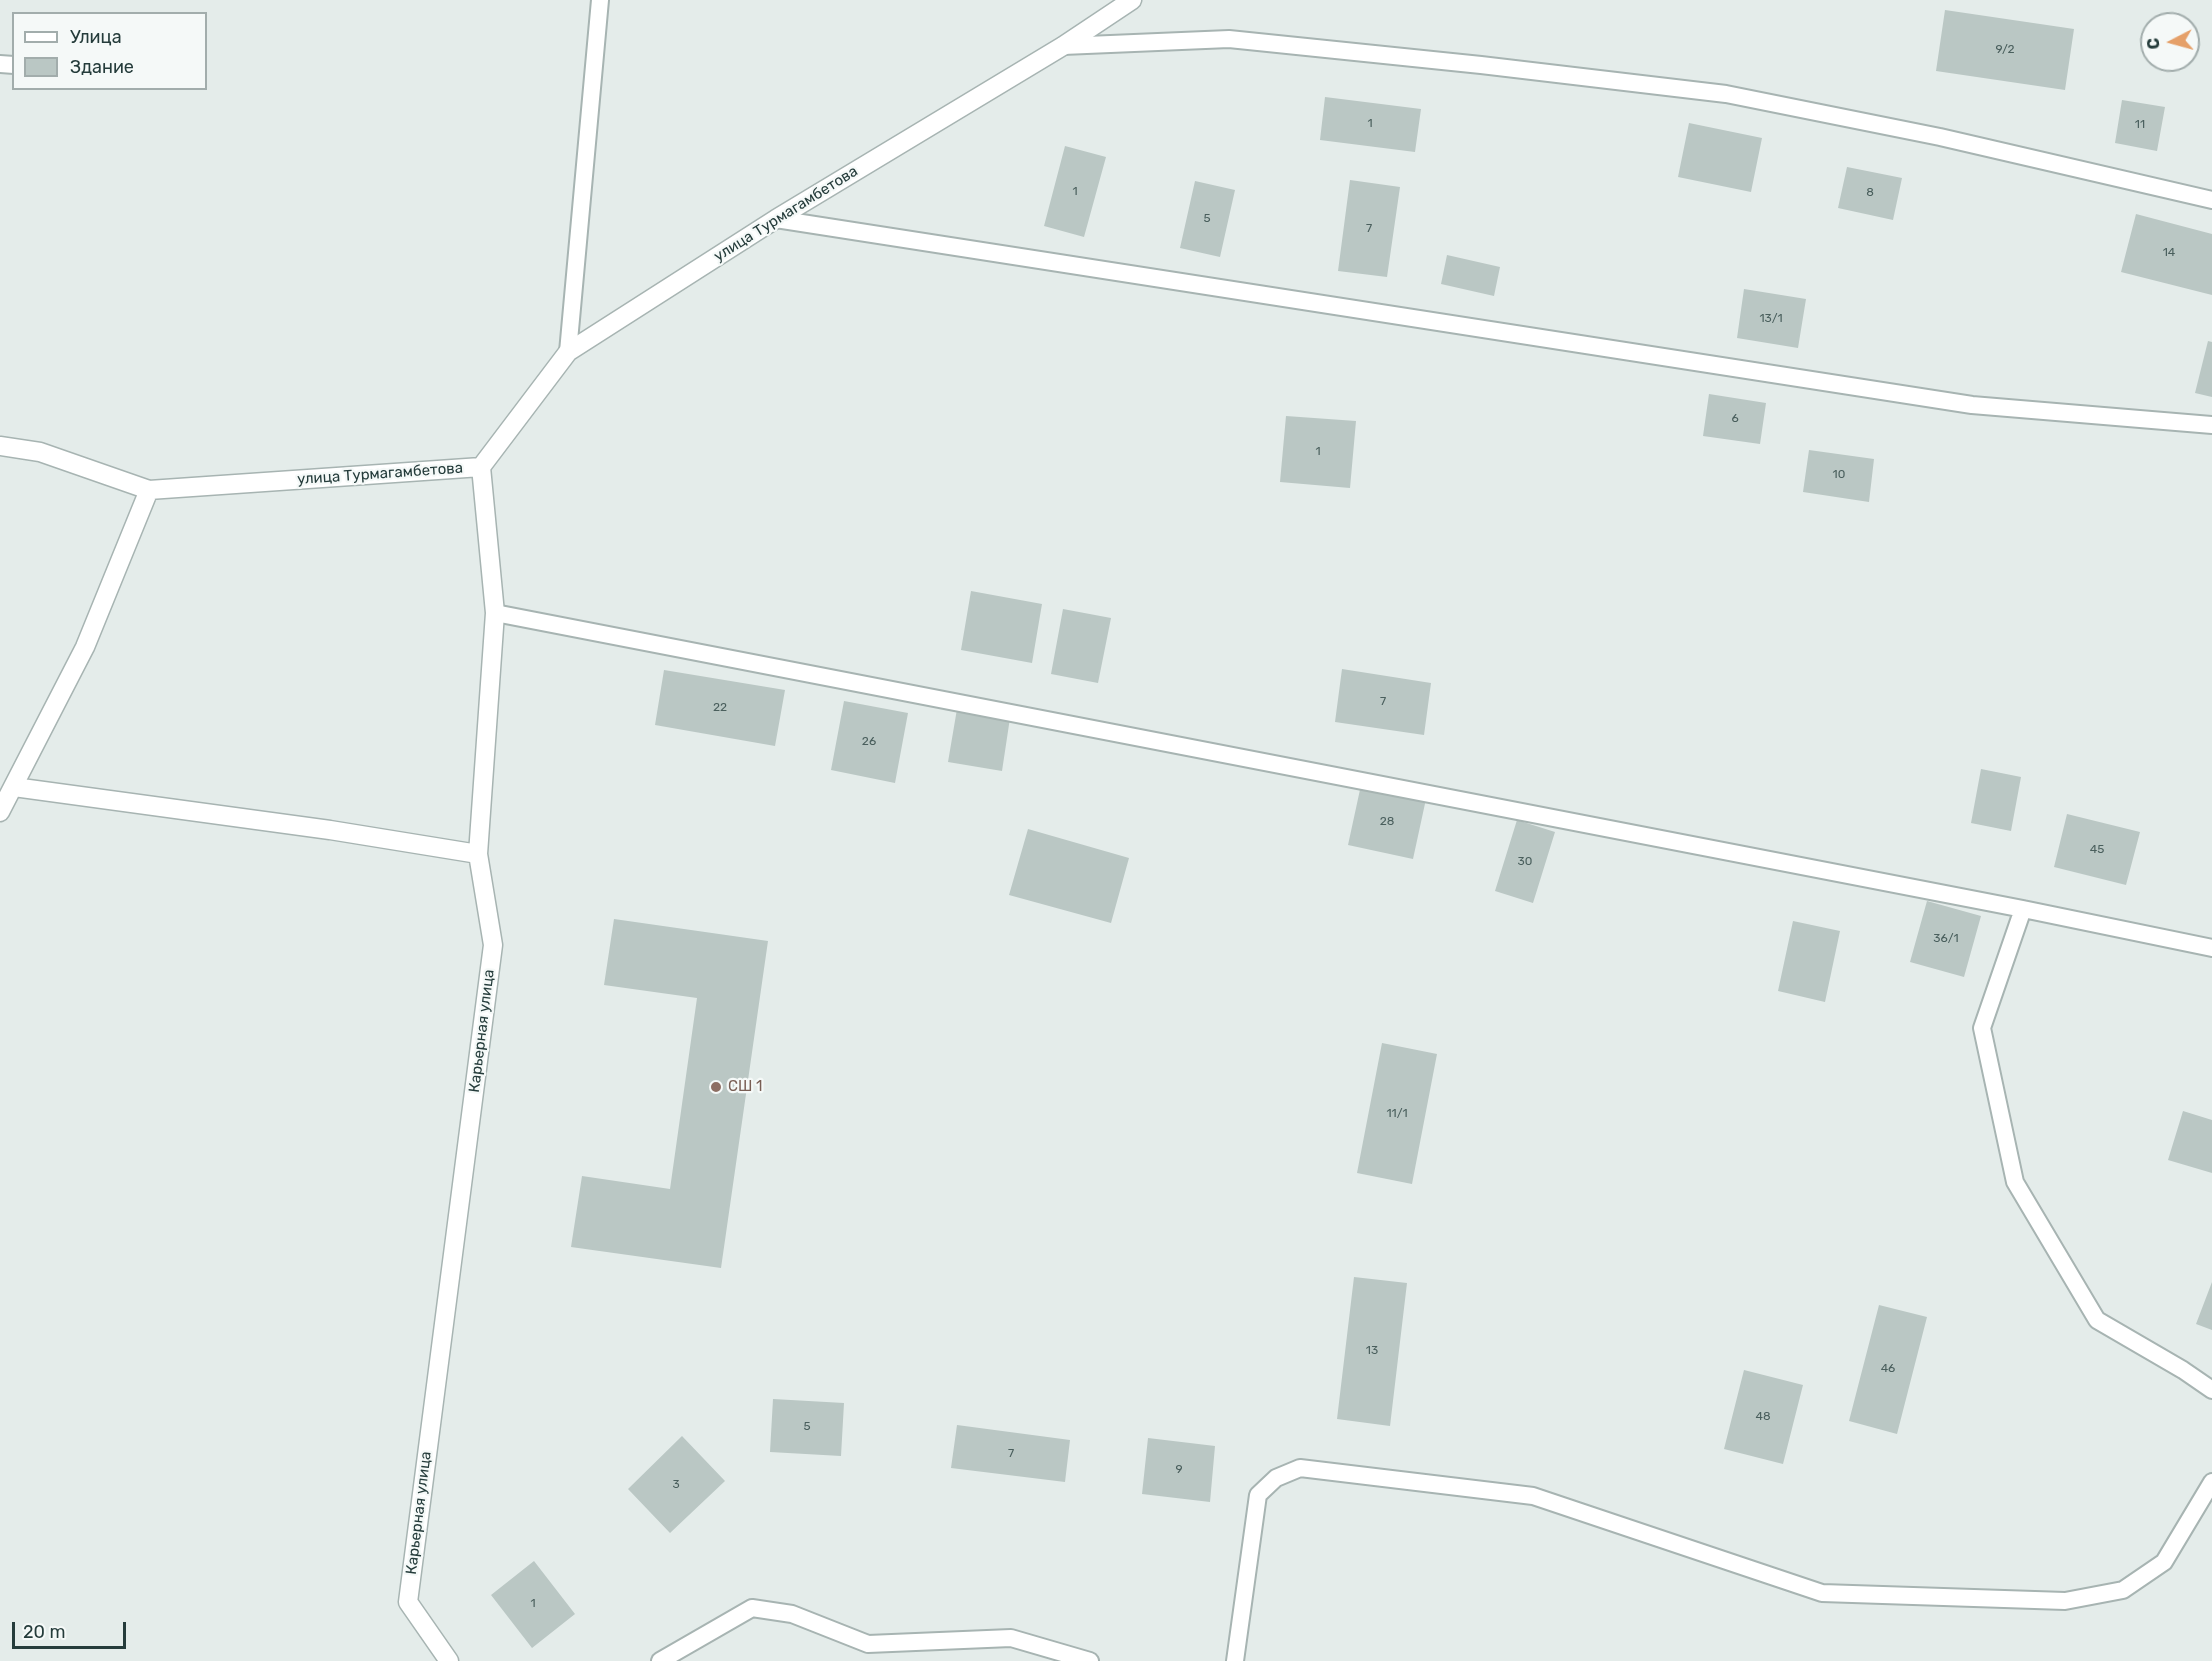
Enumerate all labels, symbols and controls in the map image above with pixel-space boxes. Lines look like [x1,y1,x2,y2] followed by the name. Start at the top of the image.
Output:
[12,12,207,90] legend
[2140,12,2200,72] north arrow
[70,26,122,48] text: Улица
[2144,37,2164,50] text: С
[1995,43,2015,57] house number: 9/2
[70,56,134,78] text: Здание
[1367,117,1373,131] house number: 1
[2135,118,2145,132] house number: 11
[711,162,861,266] street label: улица Турмагамбетова
[1072,185,1078,199] house number: 1
[1866,186,1874,200] house number: 8
[1203,212,1211,226] house number: 5
[1366,222,1372,236] house number: 7
[2163,246,2175,260] house number: 14
[1759,312,1783,326] house number: 13/1
[1731,412,1739,426] house number: 6
[1315,445,1321,459] house number: 1
[296,459,464,489] street label: улица Турмагамбетова
[1833,468,1845,482] house number: 10
[1380,695,1386,709] house number: 7
[713,701,727,715] house number: 22
[862,735,876,749] house number: 26
[1380,815,1394,829] house number: 28
[2090,843,2104,857] house number: 45
[1518,855,1532,869] house number: 30
[1933,932,1959,946] house number: 36/1
[466,968,498,1094] street label: Карьерная улица
[728,1078,762,1096] place label: СШ 1
[709,1080,723,1094] marker: СШ 1
[1386,1107,1408,1121] house number: 11/1
[1366,1344,1378,1358] house number: 13
[1881,1362,1895,1376] house number: 46
[1755,1410,1771,1424] house number: 48
[803,1420,811,1434] house number: 5
[1008,1447,1014,1461] house number: 7
[403,1450,435,1576] street label: Карьерная улица
[1175,1463,1183,1477] house number: 9
[672,1478,680,1492] house number: 3
[530,1597,536,1611] house number: 1
[15,1610,129,1648] scale bar
[23,1621,65,1643] text: 20 m

